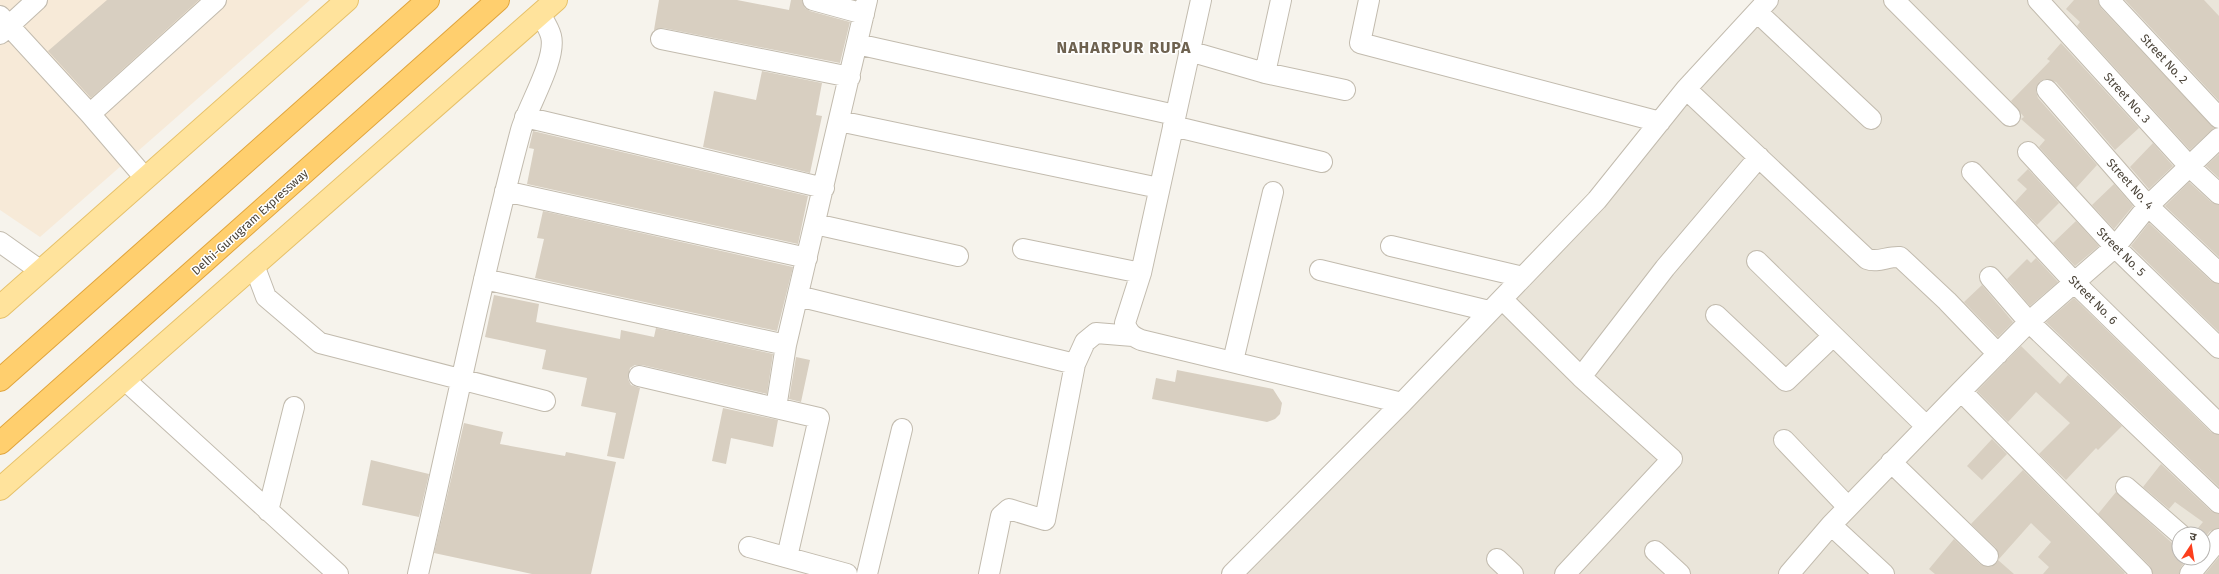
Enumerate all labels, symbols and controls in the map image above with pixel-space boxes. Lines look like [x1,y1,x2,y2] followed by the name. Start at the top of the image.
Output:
[2137,31,2191,87] street label: Street No. 2
[1057,38,1191,57] district label: NAHARPUR RUPA
[2101,70,2153,126] street label: Street No. 3
[2104,156,2157,213] street label: Street No. 4
[189,166,311,278] street label: Delhi-Gurugram Expressway
[2094,225,2148,279] street label: Street No. 5
[2066,273,2120,327] street label: Street No. 6
[2171,526,2211,566] north arrow
[2188,530,2198,544] text: उ

